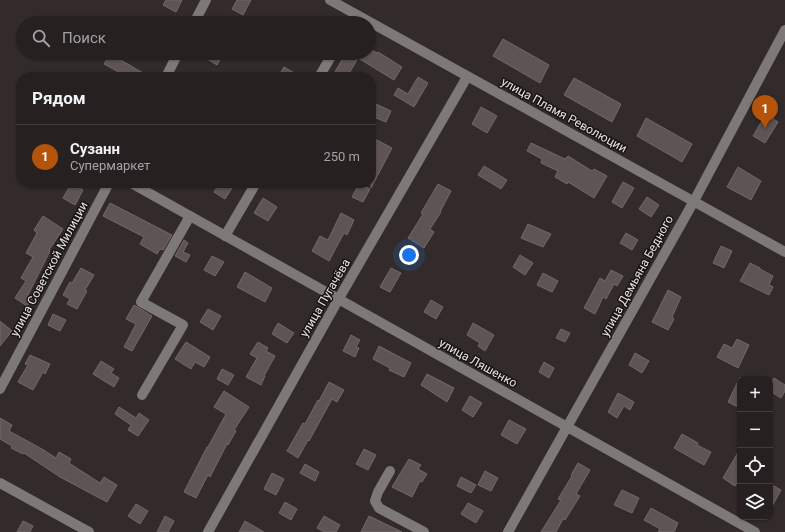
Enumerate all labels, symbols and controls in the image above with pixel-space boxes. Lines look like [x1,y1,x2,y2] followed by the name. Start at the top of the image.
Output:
[16,16,376,60] search box
[30,27,52,49] icon: search
[62,29,106,47] text: Поиск
[499,75,629,155] street label: улица Пламя Революции
[32,88,86,108] text: Рядом
[752,95,778,128] pin: 1
[70,140,120,158] text: Сузанн
[41,149,49,164] text: 1
[323,149,360,164] text: 250 m
[70,158,150,173] text: Супермаркет
[7,199,91,339] street label: улица Советской Милиции
[598,213,676,339] street label: улица Демьяна Бедного
[399,245,419,265] your location
[297,256,353,340] street label: улица Пугачёва
[436,336,520,390] street label: улица Ляшенко
[737,376,773,520] map controls
[737,376,773,412] button: +
[737,412,773,448] button: −
[737,448,773,484] button: locate
[737,484,773,520] button: layers

